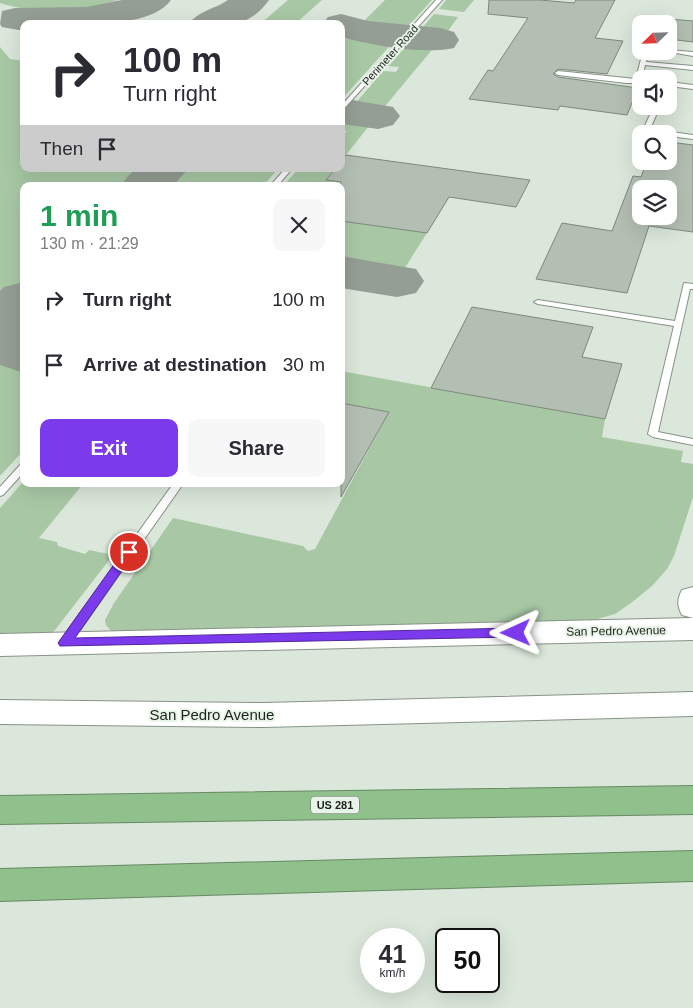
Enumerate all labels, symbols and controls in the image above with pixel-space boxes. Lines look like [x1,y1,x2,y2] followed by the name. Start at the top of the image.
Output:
[632,15,678,60] north arrow
[632,15,677,225] map controls
[360,22,420,88] street label: Perimeter Road
[40,40,105,105] icon: right
[123,40,222,79] text: 100 m
[632,70,677,115] button: sound
[123,81,216,106] text: Turn right
[632,125,677,170] button: search
[93,135,121,163] icon: arrive
[40,138,83,159] text: Then
[632,180,677,225] button: layers
[40,199,118,232] text: 1 min
[273,199,325,251] button: close
[40,235,139,252] text: 130 m · 21:29
[40,286,68,314] icon: right
[83,289,171,310] text: Turn right
[272,289,325,310] text: 100 m
[40,351,68,379] icon: arrive
[83,354,267,375] text: Arrive at destination
[283,354,325,375] text: 30 m
[40,419,178,477] button: Exit
[188,419,325,477] button: Share
[108,531,150,573] pin
[115,538,143,566] icon: arrive
[489,606,541,658] position arrow
[566,623,666,639] street label: San Pedro Avenue
[150,706,274,723] street label: San Pedro Avenue
[311,796,359,814] road number: US 281
[435,928,500,993] speed limit sign: 50
[379,940,406,968] text: 41
[379,966,406,980] text: km/h

